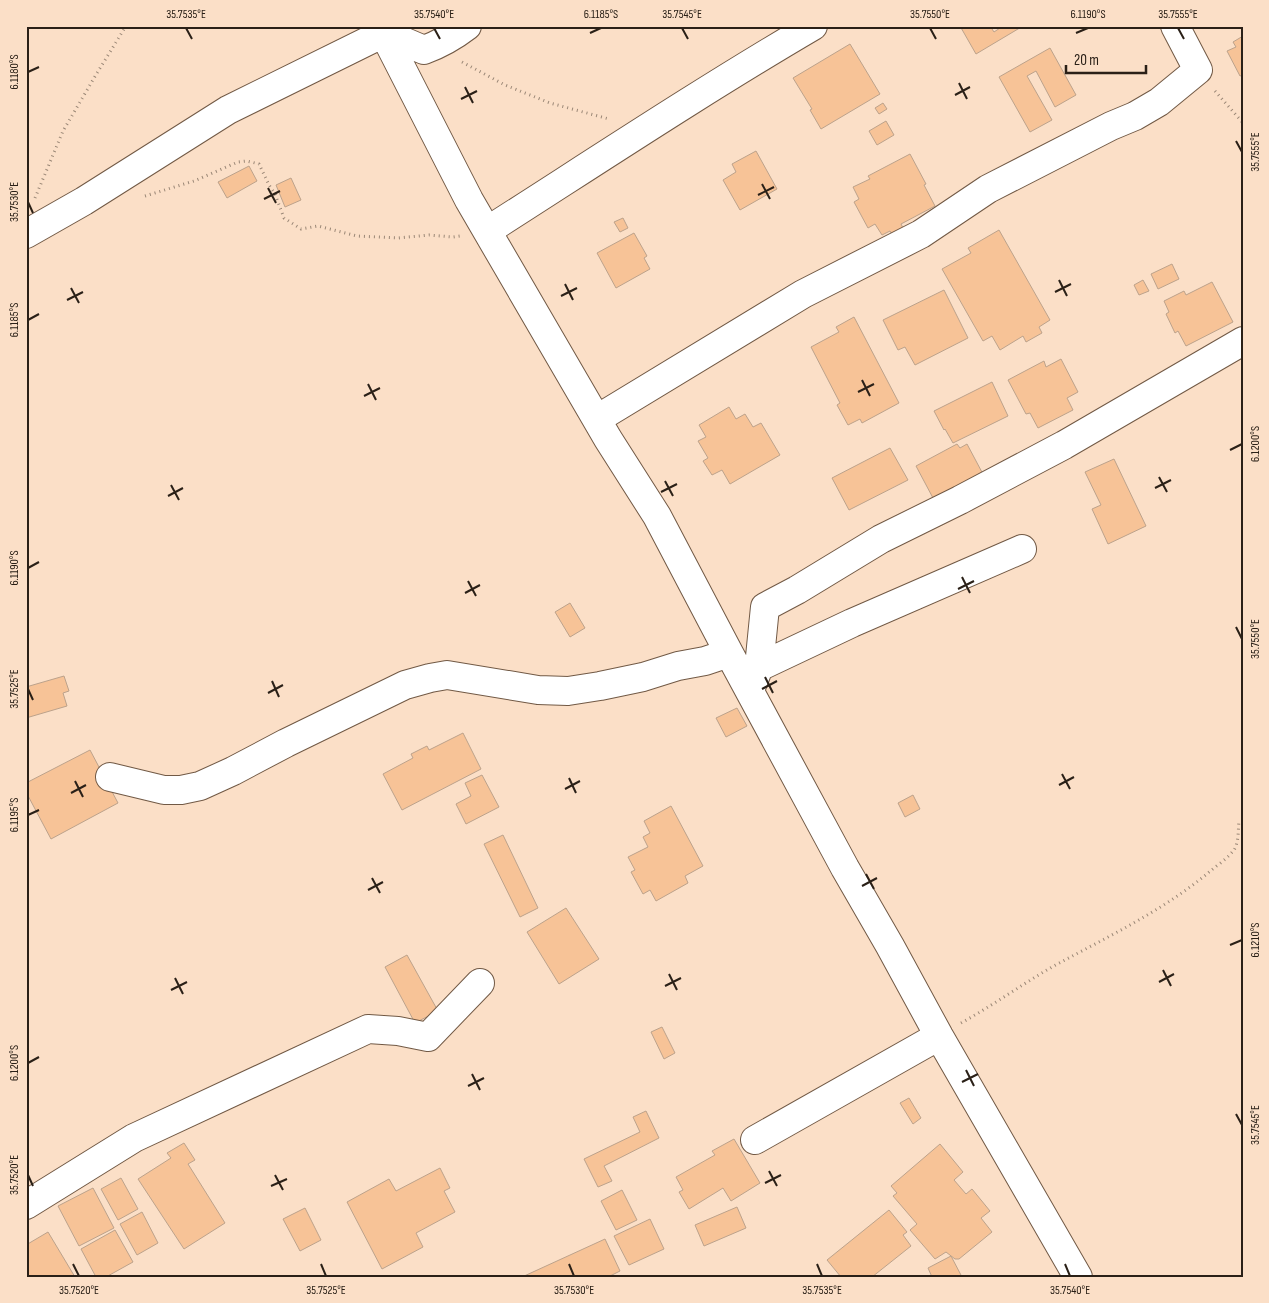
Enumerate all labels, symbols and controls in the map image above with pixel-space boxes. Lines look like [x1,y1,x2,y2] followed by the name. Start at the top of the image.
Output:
[166,7,206,22] text: 35.7535°E
[414,7,454,22] text: 35.7540°E
[584,7,618,22] text: 6.1185°S
[662,7,702,22] text: 35.7545°E
[910,7,950,22] text: 35.7550°E
[1070,7,1106,22] text: 6.1190°S
[1158,7,1198,22] text: 35.7555°E
[1066,42,1146,74] scale bar
[1074,51,1099,70] text: 20 m
[7,54,22,90] text: 6.1180°S
[1248,132,1263,172] text: 35.7555°E
[7,182,22,222] text: 35.7530°E
[7,303,22,337] text: 6.1185°S
[1248,426,1263,462] text: 6.1200°S
[7,550,22,586] text: 6.1190°S
[1248,619,1263,659] text: 35.7550°E
[7,669,22,709] text: 35.7525°E
[7,798,22,832] text: 6.1195°S
[1248,923,1263,957] text: 6.1210°S
[7,1045,22,1081] text: 6.1200°S
[1248,1105,1263,1145] text: 35.7545°E
[7,1155,22,1195] text: 35.7520°E
[59,1283,99,1298] text: 35.7520°E
[306,1283,346,1298] text: 35.7525°E
[554,1283,594,1298] text: 35.7530°E
[802,1283,842,1298] text: 35.7535°E
[1050,1283,1090,1298] text: 35.7540°E

